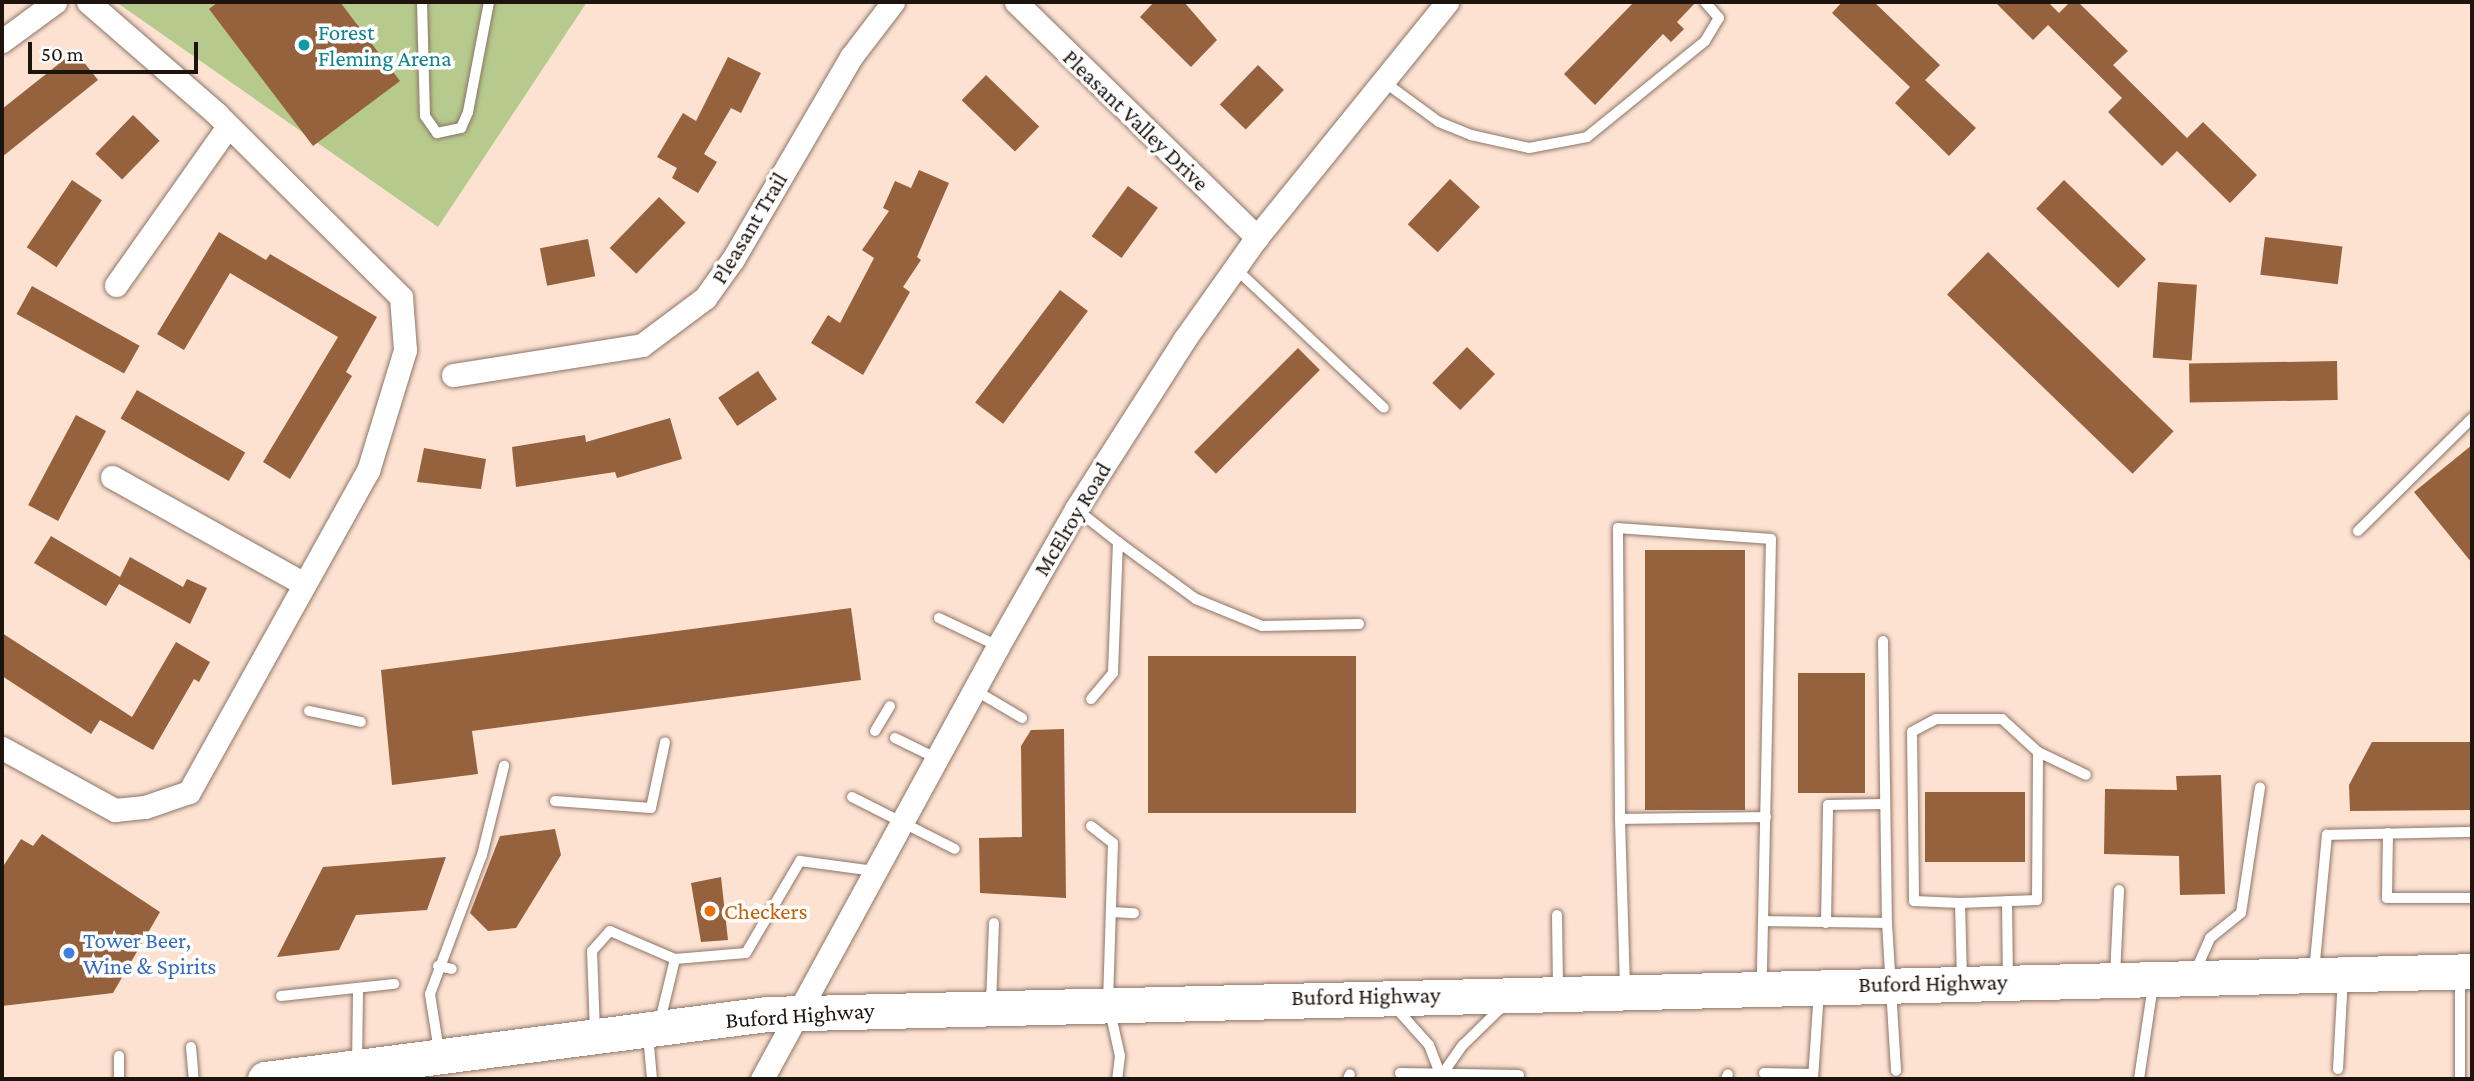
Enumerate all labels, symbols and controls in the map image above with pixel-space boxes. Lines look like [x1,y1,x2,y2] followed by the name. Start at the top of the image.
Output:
[318,18,452,72] place label: Forest Fleming Arena
[32,28,201,72] scale bar
[296,37,312,53] marker: Forest Fleming Arena
[41,42,84,66] text: 50 m
[1057,43,1215,197] street label: Pleasant Valley Drive
[705,167,793,289] street label: Pleasant Trail
[1027,457,1117,581] street label: McElroy Road
[724,897,807,925] place label: Checkers
[702,903,718,919] marker: Checkers
[83,926,216,980] place label: Tower Beer, Wine & Spirits
[61,945,77,961] marker: Tower Beer, Wine & Spirits
[1858,968,2008,998] street label: Buford Highway
[1291,981,1441,1011] street label: Buford Highway
[725,996,875,1034] street label: Buford Highway

